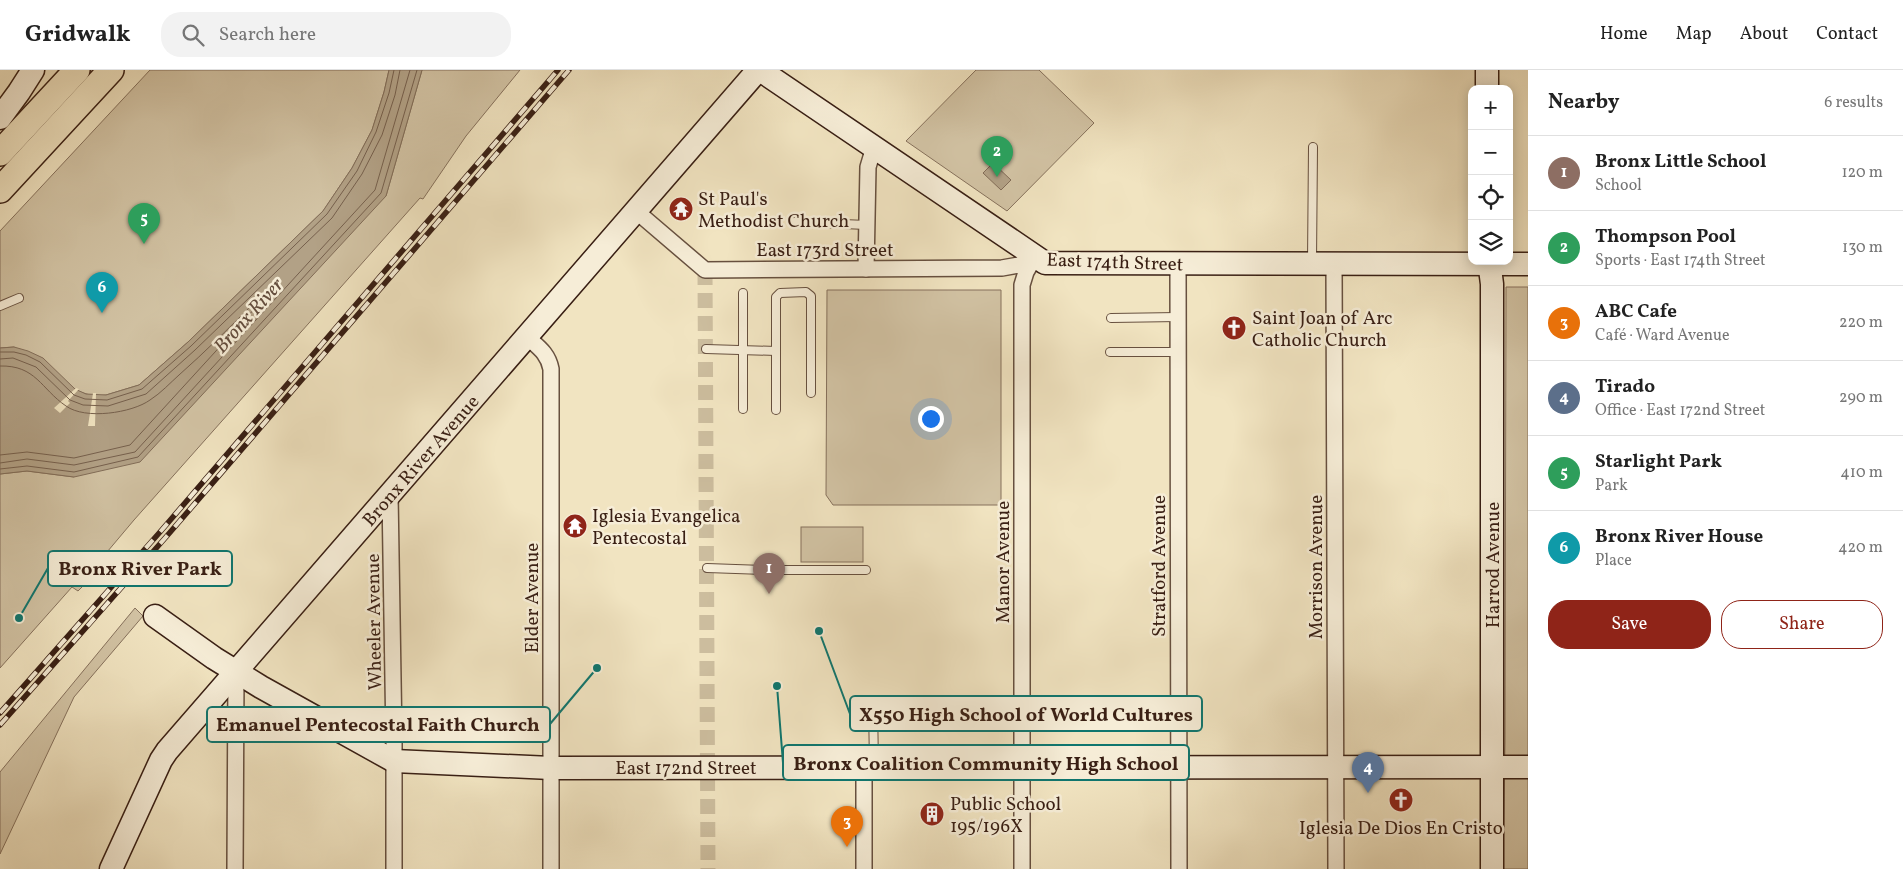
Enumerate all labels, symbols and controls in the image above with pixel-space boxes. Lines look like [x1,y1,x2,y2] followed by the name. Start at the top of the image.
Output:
[161,12,511,57] search box
[25,18,131,52] text: Gridwalk
[179,21,207,49] icon: search
[219,22,316,48] text: Search here
[1600,22,1648,47] text: Home
[1676,22,1712,47] text: Map
[1740,22,1788,47] text: About
[1816,22,1878,47] text: Contact
[1468,85,1513,265] map controls
[1468,85,1513,130] button: +
[1548,88,1619,117] text: Nearby
[1824,92,1883,114] text: 6 results
[1468,130,1513,175] button: −
[981,136,1013,177] pin: 2
[1595,149,1766,175] text: Bronx Little School
[1561,162,1567,184] text: 1
[1841,162,1883,184] text: 120 m
[1468,175,1513,220] button: locate
[1595,175,1642,197] text: School
[698,187,849,235] place label: St Paul's Methodist Church
[668,196,694,222] temple icon: St Paul's Methodist Church
[128,203,160,244] pin: 5
[1468,220,1513,265] button: layers
[1595,224,1736,250] text: Thompson Pool
[1560,237,1568,259] text: 2
[1842,237,1883,259] text: 130 m
[756,238,894,264] street label: East 173rd Street
[1046,248,1184,278] street label: East 174th Street
[1595,250,1766,272] text: Sports · East 174th Street
[86,272,118,313] pin: 6
[208,272,291,360] water label: Bronx River
[1595,299,1677,325] text: ABC Cafe
[1252,306,1393,354] place label: Saint Joan of Arc Catholic Church
[1560,312,1568,334] text: 3
[1839,312,1883,334] text: 220 m
[1221,315,1247,341] church icon: Saint Joan of Arc Catholic Church
[1595,325,1730,347] text: Café · Ward Avenue
[1595,374,1655,400] text: Tirado
[1559,387,1569,409] text: 4
[1839,387,1883,409] text: 290 m
[357,390,486,533] street label: Bronx River Avenue
[1595,400,1765,422] text: Office · East 172nd Street
[918,406,944,432] your location
[1595,449,1722,475] text: Starlight Park
[1560,462,1568,484] text: 5
[1840,462,1883,484] text: 410 m
[1595,475,1628,497] text: Park
[1147,495,1173,637] street label: Stratford Avenue
[1304,495,1330,639] street label: Morrison Avenue
[991,501,1017,623] street label: Manor Avenue
[1481,502,1507,628] street label: Harrod Avenue
[592,504,741,552] place label: Iglesia Evangelica Pentecostal
[562,513,588,539] temple icon: Iglesia Evangelica Pentecostal
[1595,524,1763,550] text: Bronx River House
[1560,537,1568,559] text: 6
[1838,537,1883,559] text: 420 m
[520,543,546,653] street label: Elder Avenue
[1595,550,1632,572] text: Place
[48,551,232,586] callout: Bronx River Park
[361,553,389,691] street label: Wheeler Avenue
[753,553,785,594] pin: 1
[58,556,222,584] text: Bronx River Park
[1548,600,1711,649] button: Save
[1721,600,1883,649] button: Share
[850,696,1202,731] callout: X550 High School of World Cultures
[859,702,1193,730] text: X550 High School of World Cultures
[207,707,550,742] callout: Emanuel Pentecostal Faith Church
[216,712,540,740] text: Emanuel Pentecostal Faith Church
[783,745,1189,780] callout: Bronx Coalition Community High School
[793,751,1179,779] text: Bronx Coalition Community High School
[1352,752,1384,793] pin: 4
[615,756,757,782] street label: East 172nd Street
[1388,787,1414,813] church icon: Iglesia De Dios En Cristo
[950,792,1062,840] place label: Public School 195/196X
[919,801,945,827] building icon: Public School 195/196X
[831,806,863,847] pin: 3
[1299,816,1503,842] place label: Iglesia De Dios En Cristo

